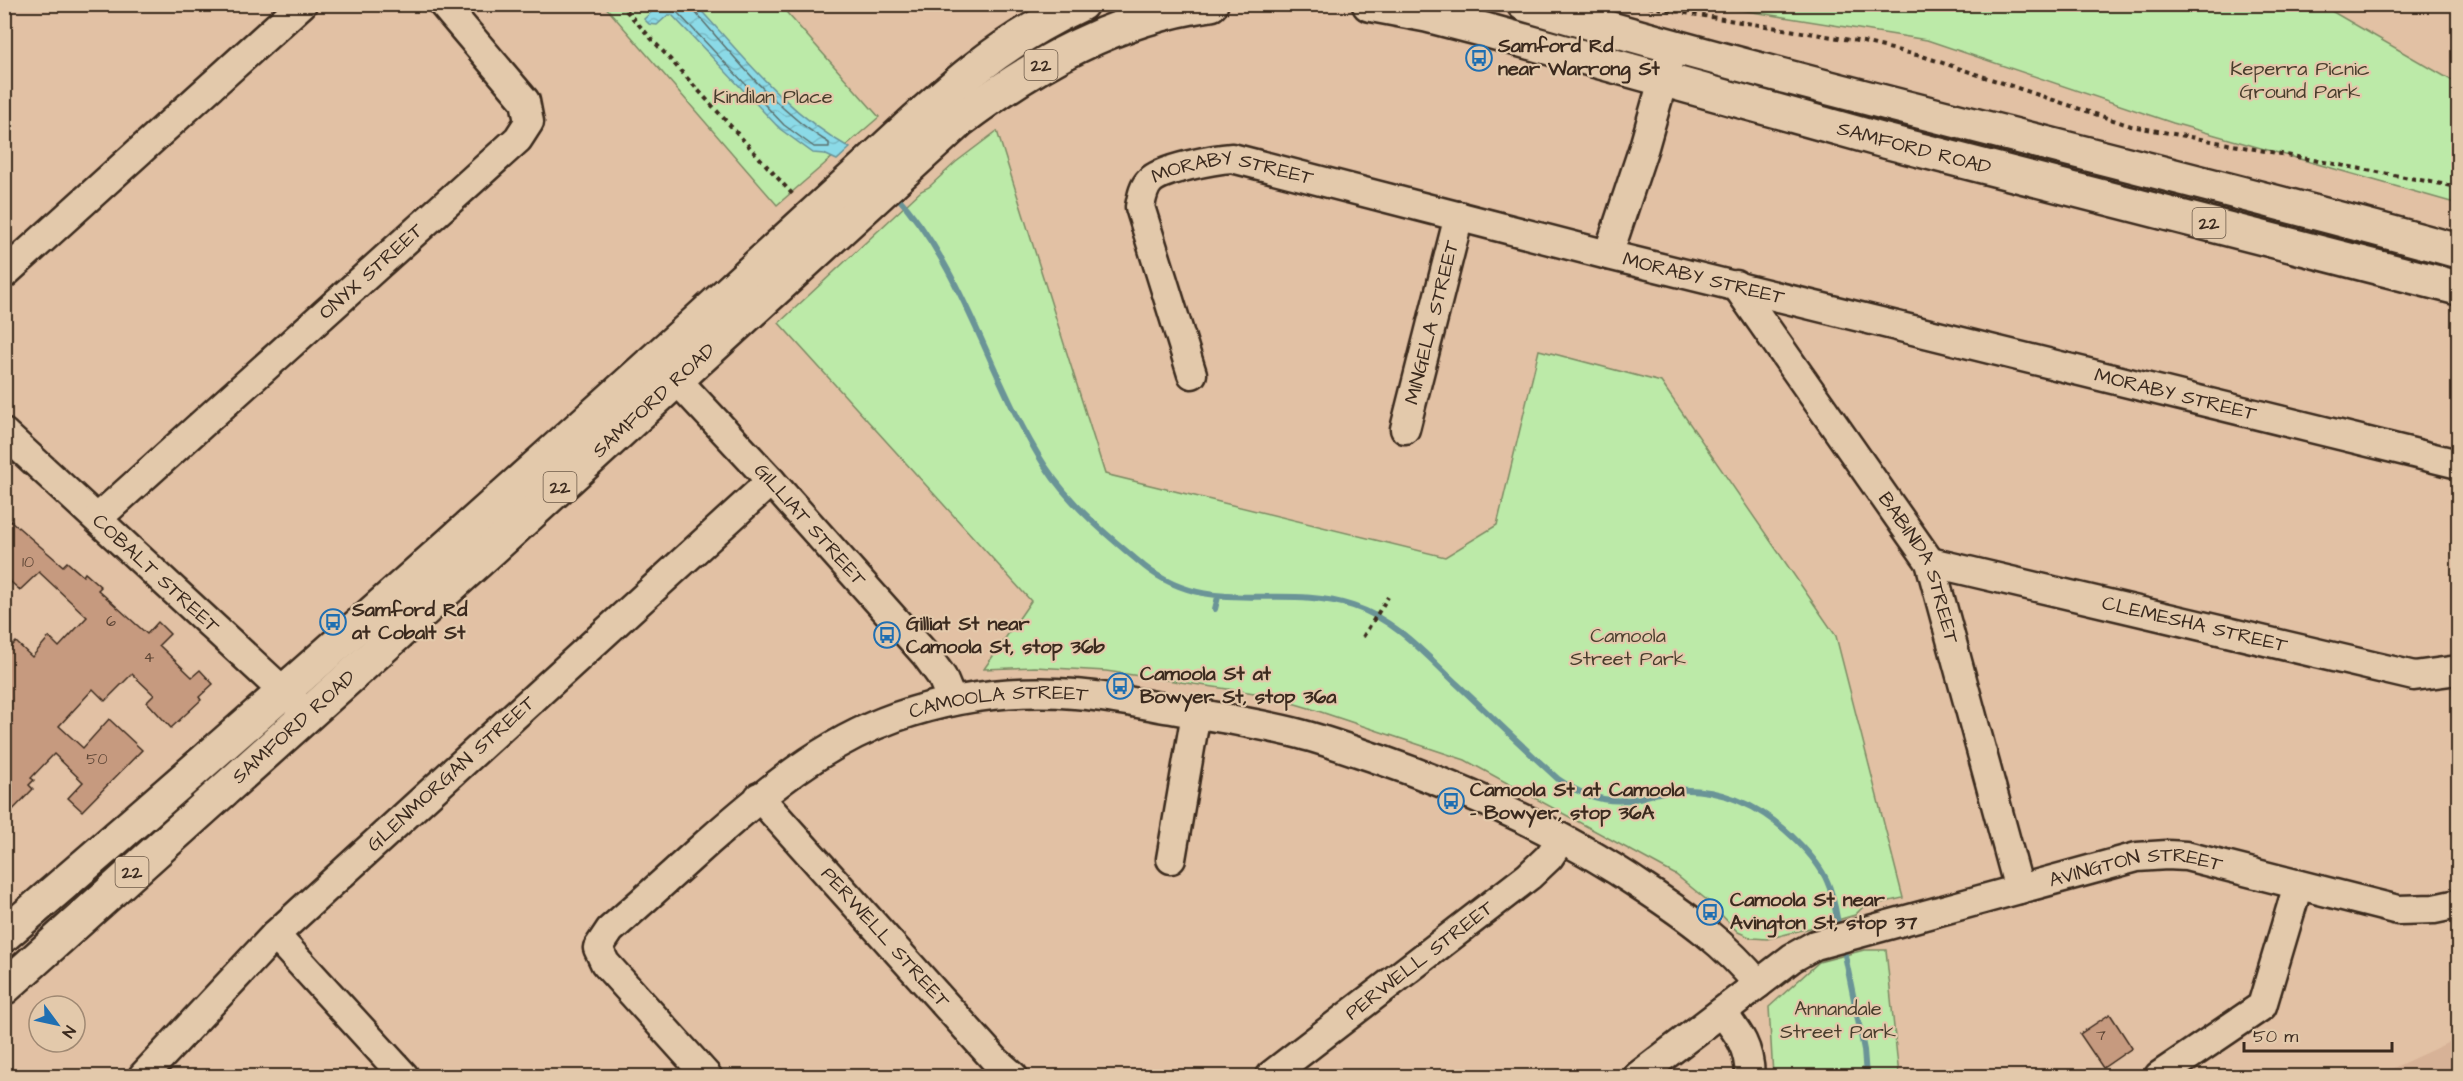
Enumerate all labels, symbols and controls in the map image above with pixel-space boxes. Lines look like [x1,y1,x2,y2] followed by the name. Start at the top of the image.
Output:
[1497,32,1661,84] place label: Samford Rd near Warrong St
[1464,43,1494,73] bus stop icon: Samford Rd near Warrong St
[1024,50,1058,80] road number: 22
[2230,55,2370,106] park label: Keperra Picnic Ground Park
[713,83,833,111] park label: Kindilan Place
[1834,114,1994,182] street label: SAMFORD ROAD
[1147,144,1317,193] street label: MORABY STREET
[2192,208,2226,238] road number: 22
[313,216,430,326] street label: ONYX STREET
[1398,237,1466,407] street label: MINGELA STREET
[1620,245,1788,312] street label: MORABY STREET
[586,337,722,464] street label: SAMFORD ROAD
[2092,361,2260,428] street label: MORABY STREET
[747,457,873,593] street label: GILLIAT STREET
[544,472,576,502] road number: 22
[1871,487,1966,647] street label: BABINDA STREET
[86,507,226,640] street label: COBALT STREET
[22,551,34,573] house number: 10
[2099,589,2291,660] street label: CLEMESHA STREET
[351,596,468,647] place label: Samford Rd at Cobalt St
[318,607,348,637] bus stop icon: Samford Rd at Cobalt St
[106,610,116,632] house number: 6
[906,610,1105,661] place label: Gilliat St near Camoola St, stop 36b
[872,620,902,650] bus stop icon: Gilliat St near Camoola St, stop 36b
[1570,622,1686,673] park label: Camoola Street Park
[144,646,155,668] house number: 4
[1140,660,1337,712] place label: Camoola St at Bowyer St, stop 36a
[226,664,362,790] street label: SAMFORD ROAD
[1105,671,1135,701] bus stop icon: Camoola St at Bowyer St, stop 36a
[906,678,1090,726] street label: CAMOOLA STREET
[361,689,542,858] street label: GLENMORGAN STREET
[86,748,108,770] house number: 50
[1470,776,1685,828] place label: Camoola St at Camoola - Bowyer, stop 36A
[1436,786,1466,816] bus stop icon: Camoola St at Camoola - Bowyer, stop 36A
[2046,841,2226,894] street label: AVINGTON STREET
[116,857,148,887] road number: 22
[814,861,956,1015] street label: PERWELL STREET
[1730,886,1918,938] place label: Camoola St near Avington St, stop 37
[1339,894,1500,1027] street label: PERWELL STREET
[1695,897,1725,927] bus stop icon: Camoola St near Avington St, stop 37
[27,994,87,1054] north arrow
[1780,995,1896,1046] park label: Annandale Street Park
[2244,1015,2392,1053] scale bar
[57,1021,81,1042] text: N
[2096,1024,2106,1046] house number: 7
[2253,1024,2298,1049] text: 50 m

